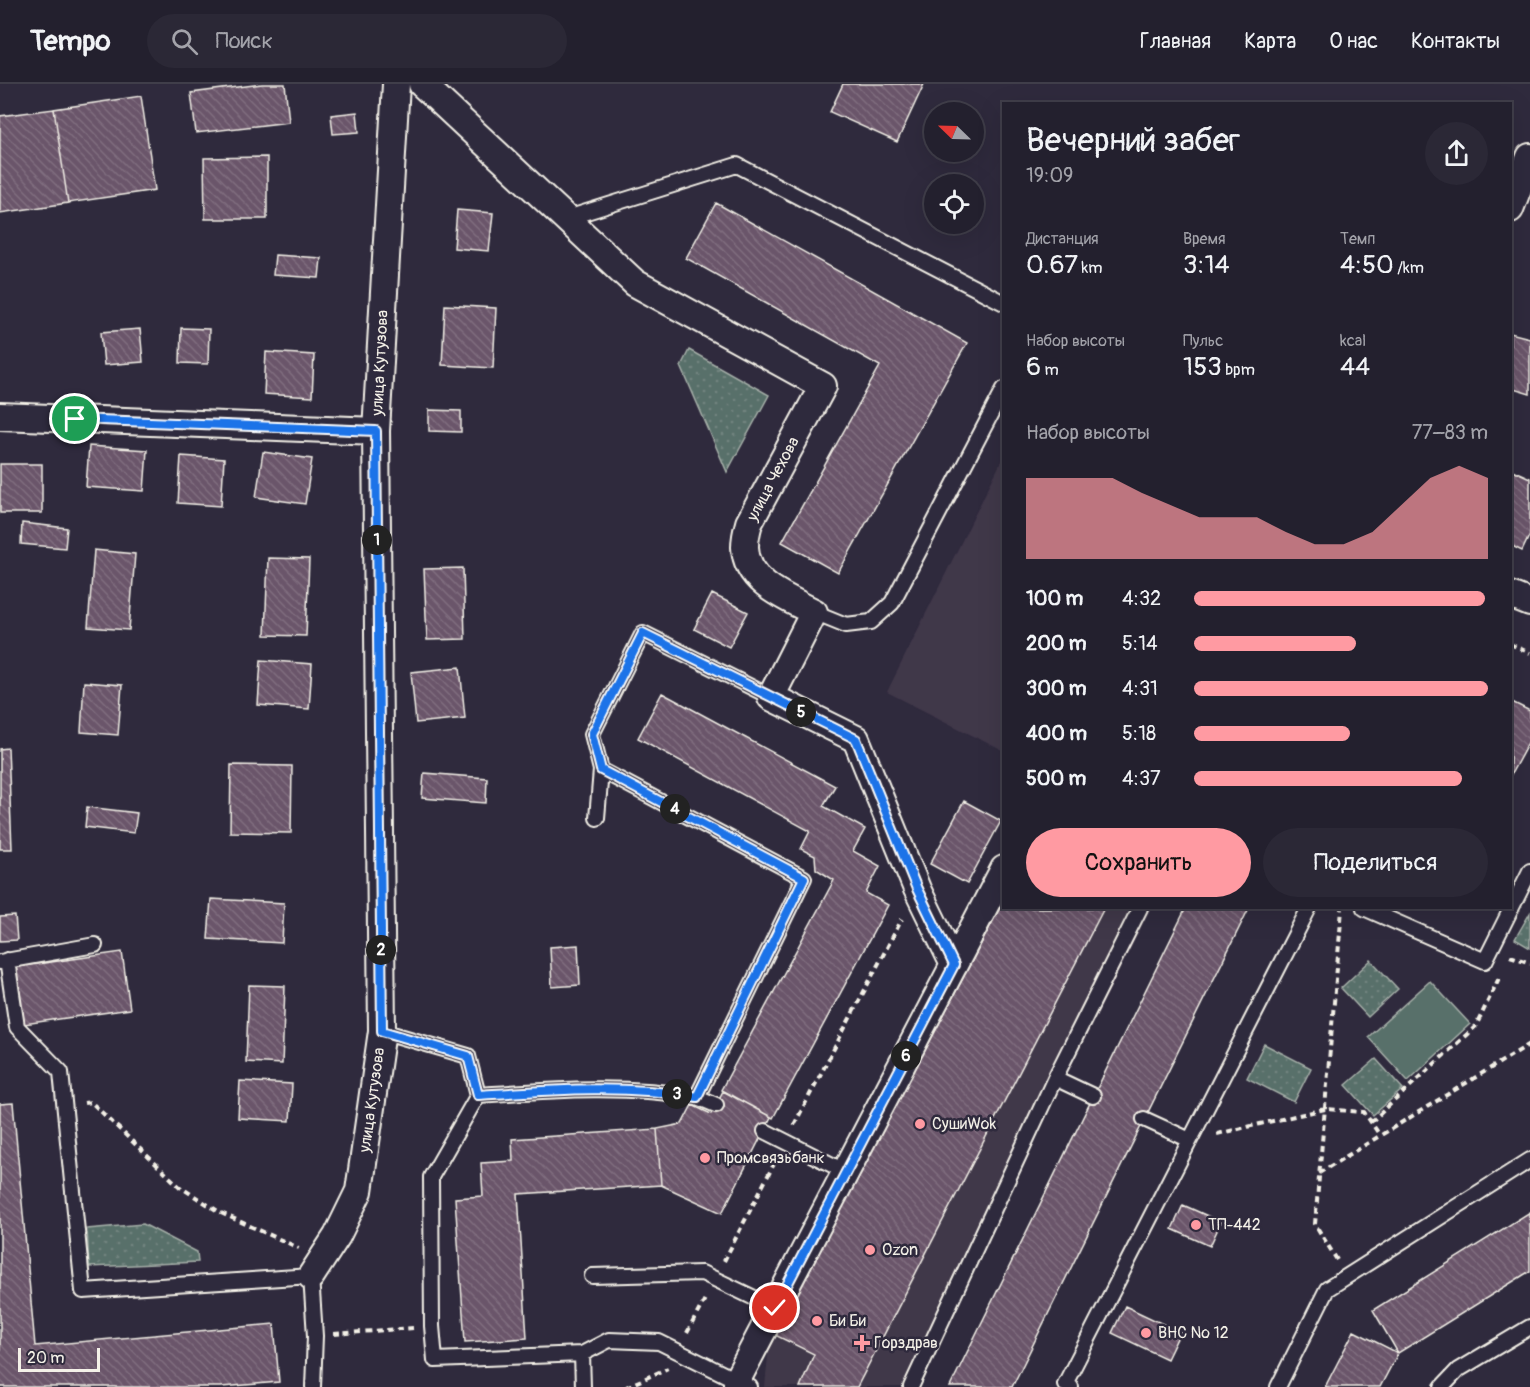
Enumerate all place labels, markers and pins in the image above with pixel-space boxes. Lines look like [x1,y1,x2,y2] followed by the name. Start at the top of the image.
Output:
[49,393,100,444] pin
[362,525,392,555] pin: 1
[786,697,816,727] pin: 5
[660,794,690,824] pin: 4
[366,935,396,965] pin: 2
[891,1041,921,1071] pin: 6
[662,1079,692,1109] pin: 3
[932,1114,996,1134] place label: СушиWok
[913,1117,927,1131] marker: СушиWok
[717,1148,825,1168] place label: Промсвязьбанк
[698,1151,712,1165] marker: Промсвязьбанк
[1208,1215,1261,1235] place label: ТП-442
[1189,1218,1203,1232] marker: ТП-442
[882,1240,918,1260] place label: Ozon
[863,1243,877,1257] marker: Ozon
[749,1282,800,1333] pin
[829,1311,866,1331] place label: Би Би
[810,1314,824,1328] marker: Би Би
[1158,1323,1229,1343] place label: ВНС № 12
[1139,1326,1153,1340] marker: ВНС № 12
[874,1333,938,1353] place label: Горздрав
[855,1336,869,1350] marker: Горздрав

